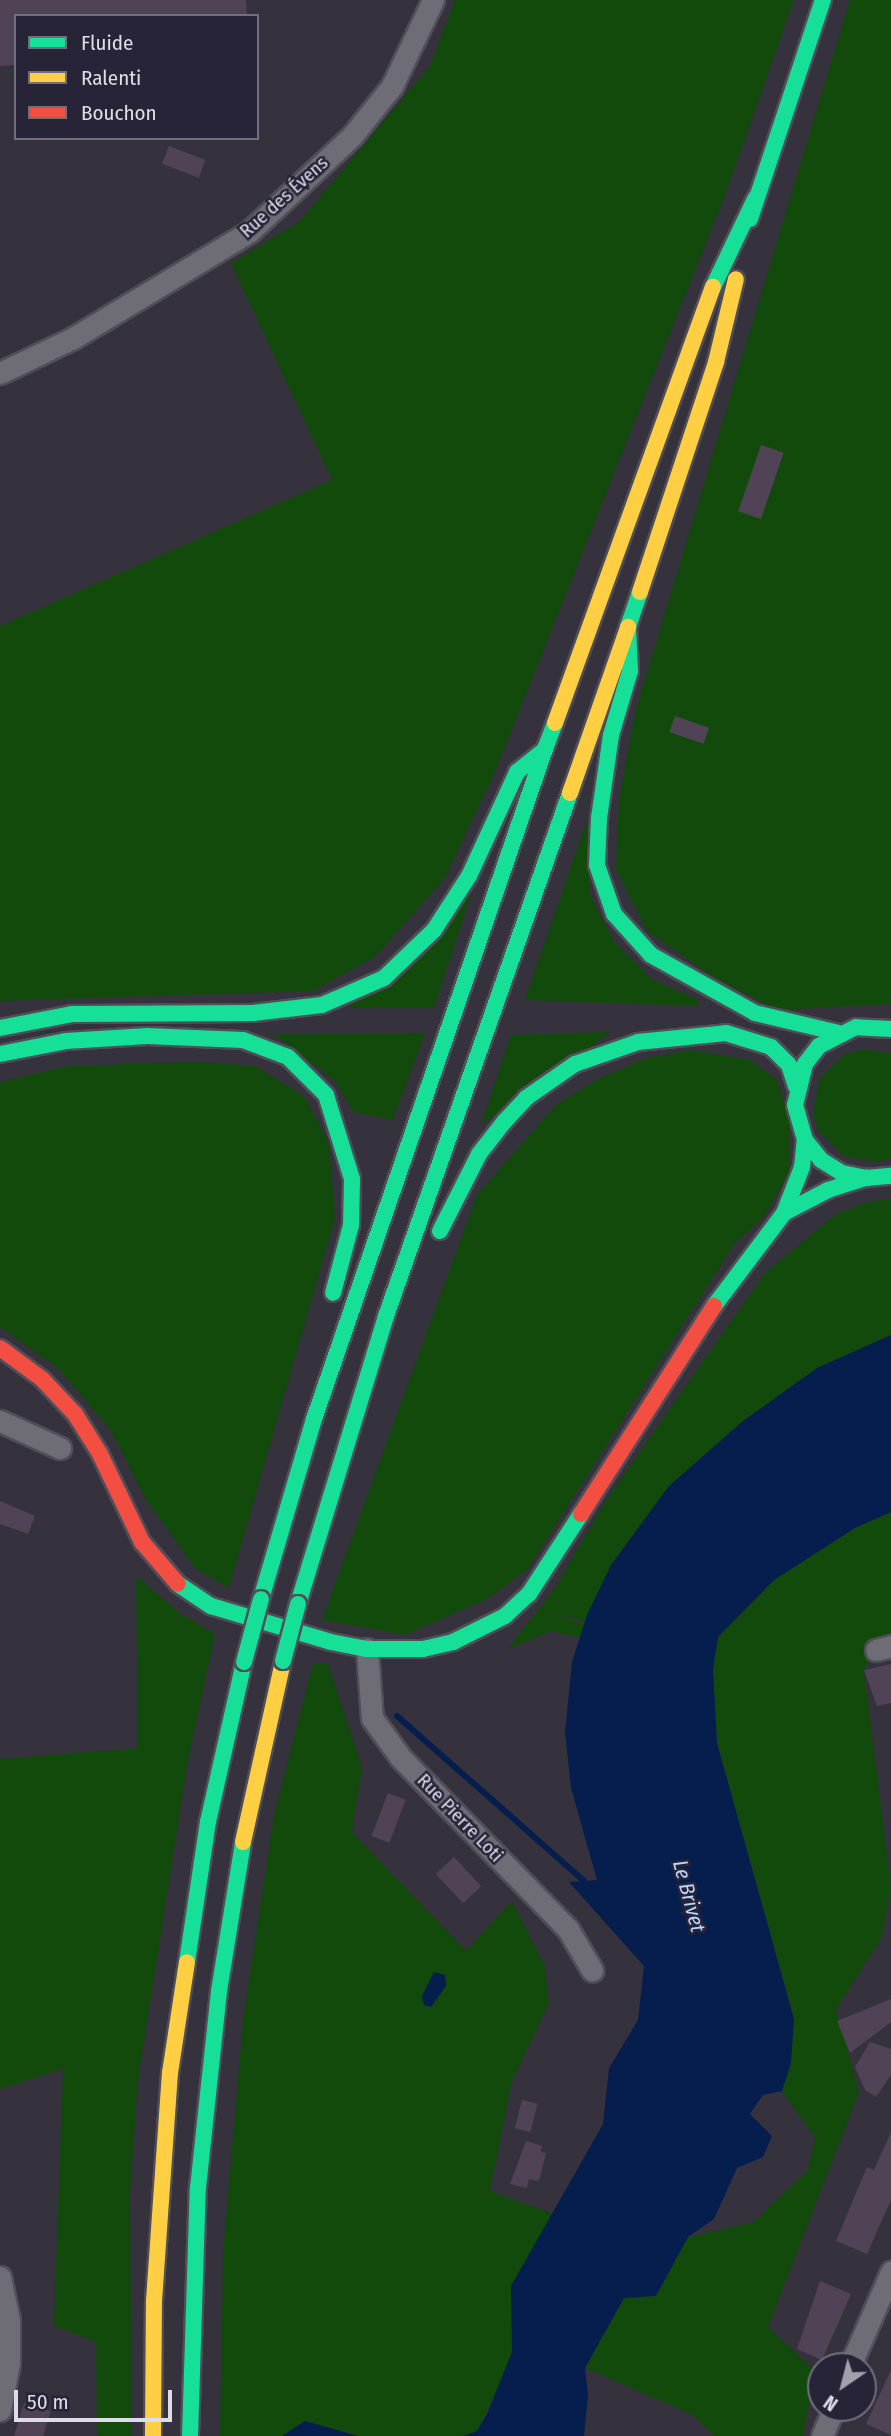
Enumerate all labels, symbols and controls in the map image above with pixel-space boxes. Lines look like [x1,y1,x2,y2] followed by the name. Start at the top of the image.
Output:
[14,14,259,140] legend
[81,30,133,56] text: Fluide
[81,65,141,91] text: Ralenti
[81,100,157,126] text: Bouchon
[235,151,333,243] street label: Rue des Évens
[412,1769,508,1867] street label: Rue Pierre Loti
[667,1857,711,1935] water label: Le Brivet
[807,2352,877,2422] north arrow
[18,2376,175,2420] scale bar
[27,2389,69,2415] text: 50 m
[820,2390,842,2416] text: N

